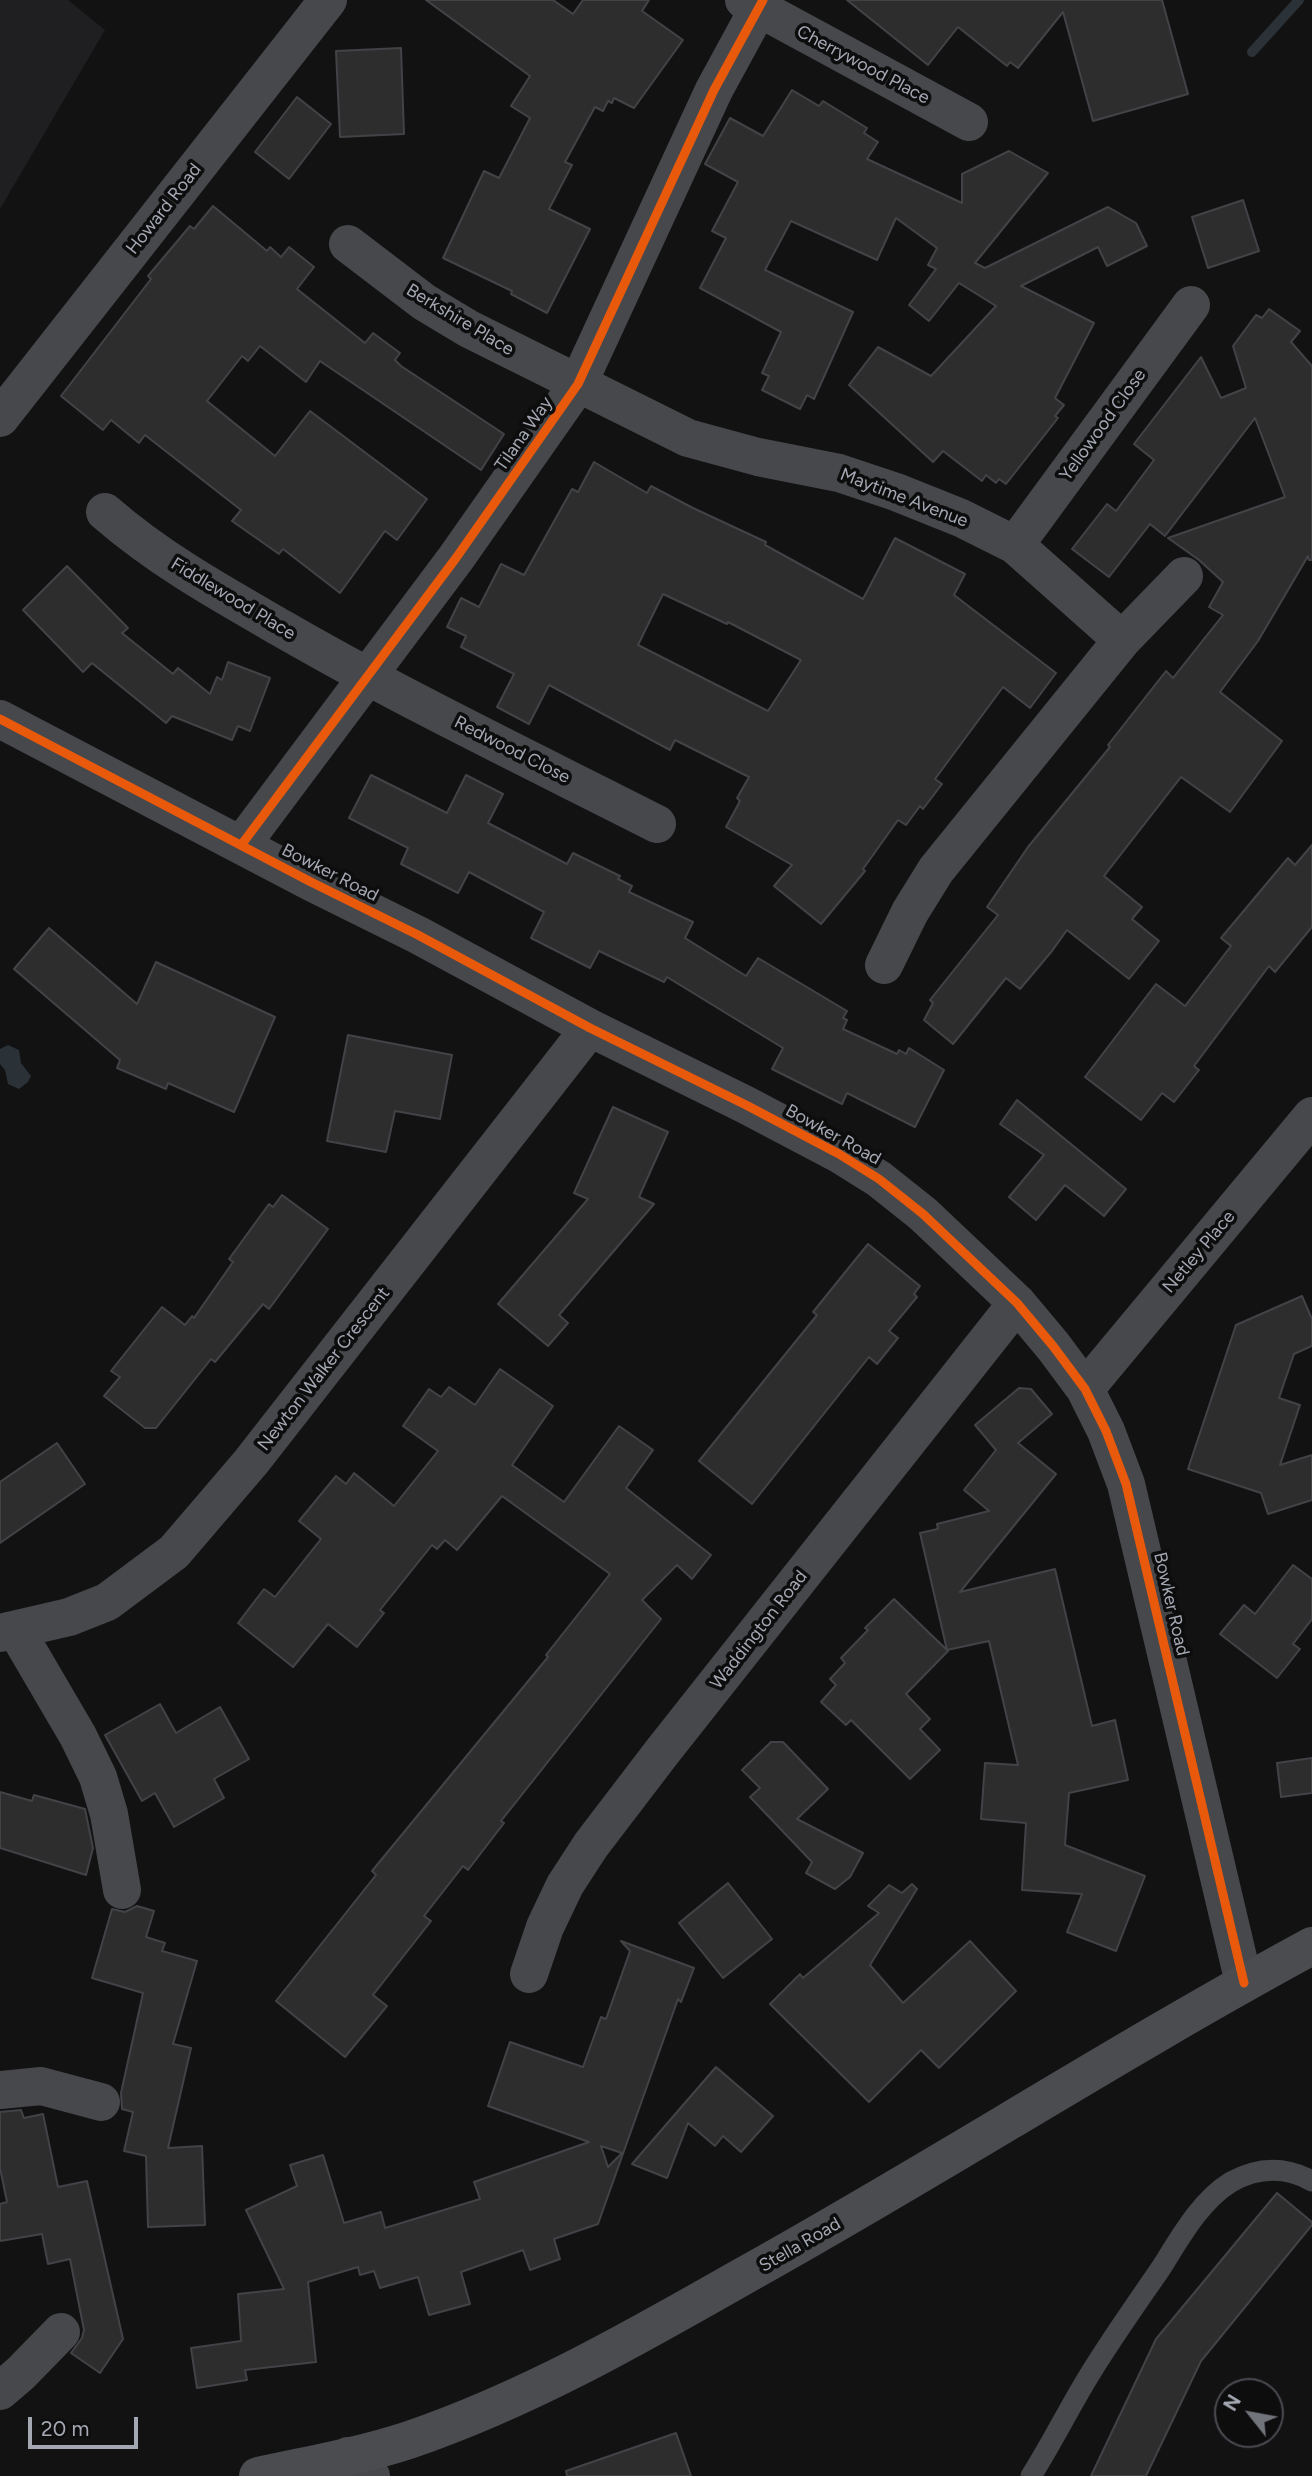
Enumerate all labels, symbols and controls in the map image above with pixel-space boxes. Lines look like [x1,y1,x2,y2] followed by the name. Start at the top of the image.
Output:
[793,21,933,109] street label: Cherrywood Place
[122,159,206,259] street label: Howard Road
[402,279,518,361] street label: Berkshire Place
[1055,365,1151,485] street label: Yellowood Close
[490,393,558,475] street label: Tilana Way
[837,464,971,532] street label: Maytime Avenue
[167,553,299,645] street label: Fiddlewood Place
[451,712,573,788] street label: Redwood Close
[278,839,382,907] street label: Bowker Road
[782,1100,884,1170] street label: Bowker Road
[1158,1206,1240,1298] street label: Netley Place
[253,1283,395,1455] street label: Newton Walker Crescent
[1149,1550,1193,1658] street label: Bowker Road
[706,1566,812,1694] street label: Waddington Road
[755,2213,845,2277] street label: Stella Road
[1214,2378,1284,2448] north arrow
[1219,2391,1246,2415] text: N
[32,2402,142,2446] scale bar
[41,2416,89,2441] text: 20 m

